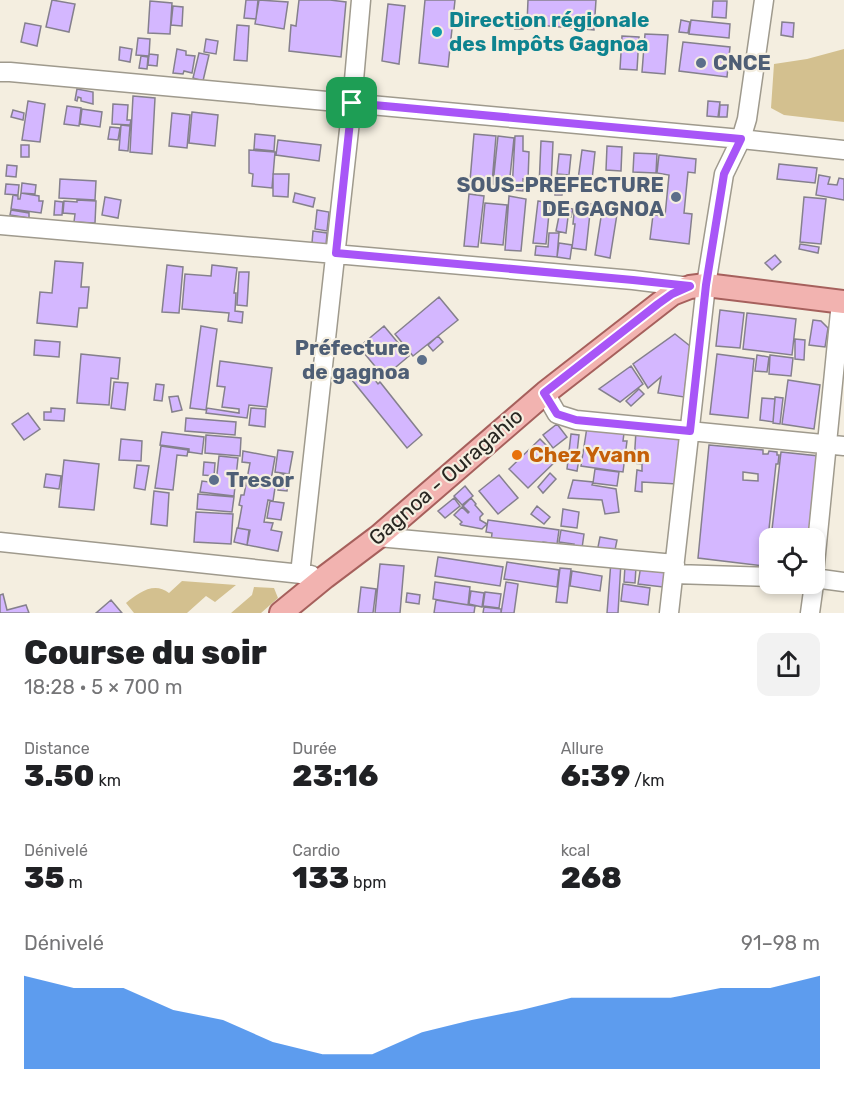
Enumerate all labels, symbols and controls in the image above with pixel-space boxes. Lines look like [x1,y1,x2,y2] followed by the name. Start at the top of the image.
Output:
[449,7,649,56] place label: Direction régionale des Impôts Gagnoa
[430,25,444,39] marker: Direction régionale des Impôts Gagnoa
[713,50,771,75] place label: CNCE
[694,56,708,70] marker: CNCE
[326,77,377,128] pin
[335,86,368,119] icon: arrive
[457,172,664,221] place label: SOUS-PREFECTURE DE GAGNOA
[669,190,683,204] marker: SOUS-PREFECTURE DE GAGNOA
[295,335,410,384] place label: Préfecture de gagnoa
[415,353,429,367] marker: Préfecture de gagnoa
[364,403,528,550] street label: Gagnoa - Ouragahio
[529,442,650,467] place label: Chez Yvann
[510,448,524,462] marker: Chez Yvann
[226,467,294,492] place label: Tresor
[207,473,221,487] marker: Tresor
[759,528,825,594] map controls
[759,528,825,594] button: locate
[24,633,267,672] text: Course du soir
[757,633,820,696] button: share
[24,675,182,699] text: 18:28 · 5 × 700 m
[24,739,90,758] text: Distance
[292,739,337,758] text: Durée
[561,739,604,758] text: Allure
[24,758,94,794] text: 3.50
[292,758,378,794] text: 23:16
[561,758,630,794] text: 6:39
[94,771,121,790] text: km
[630,771,665,790] text: /km
[24,841,88,860] text: Dénivelé
[292,841,340,860] text: Cardio
[561,841,590,860] text: kcal
[24,860,65,896] text: 35
[292,860,349,896] text: 133
[561,860,622,896] text: 268
[65,873,83,892] text: m
[349,873,386,892] text: bpm
[24,931,104,955] text: Dénivelé
[741,931,820,955] text: 91–98 m

